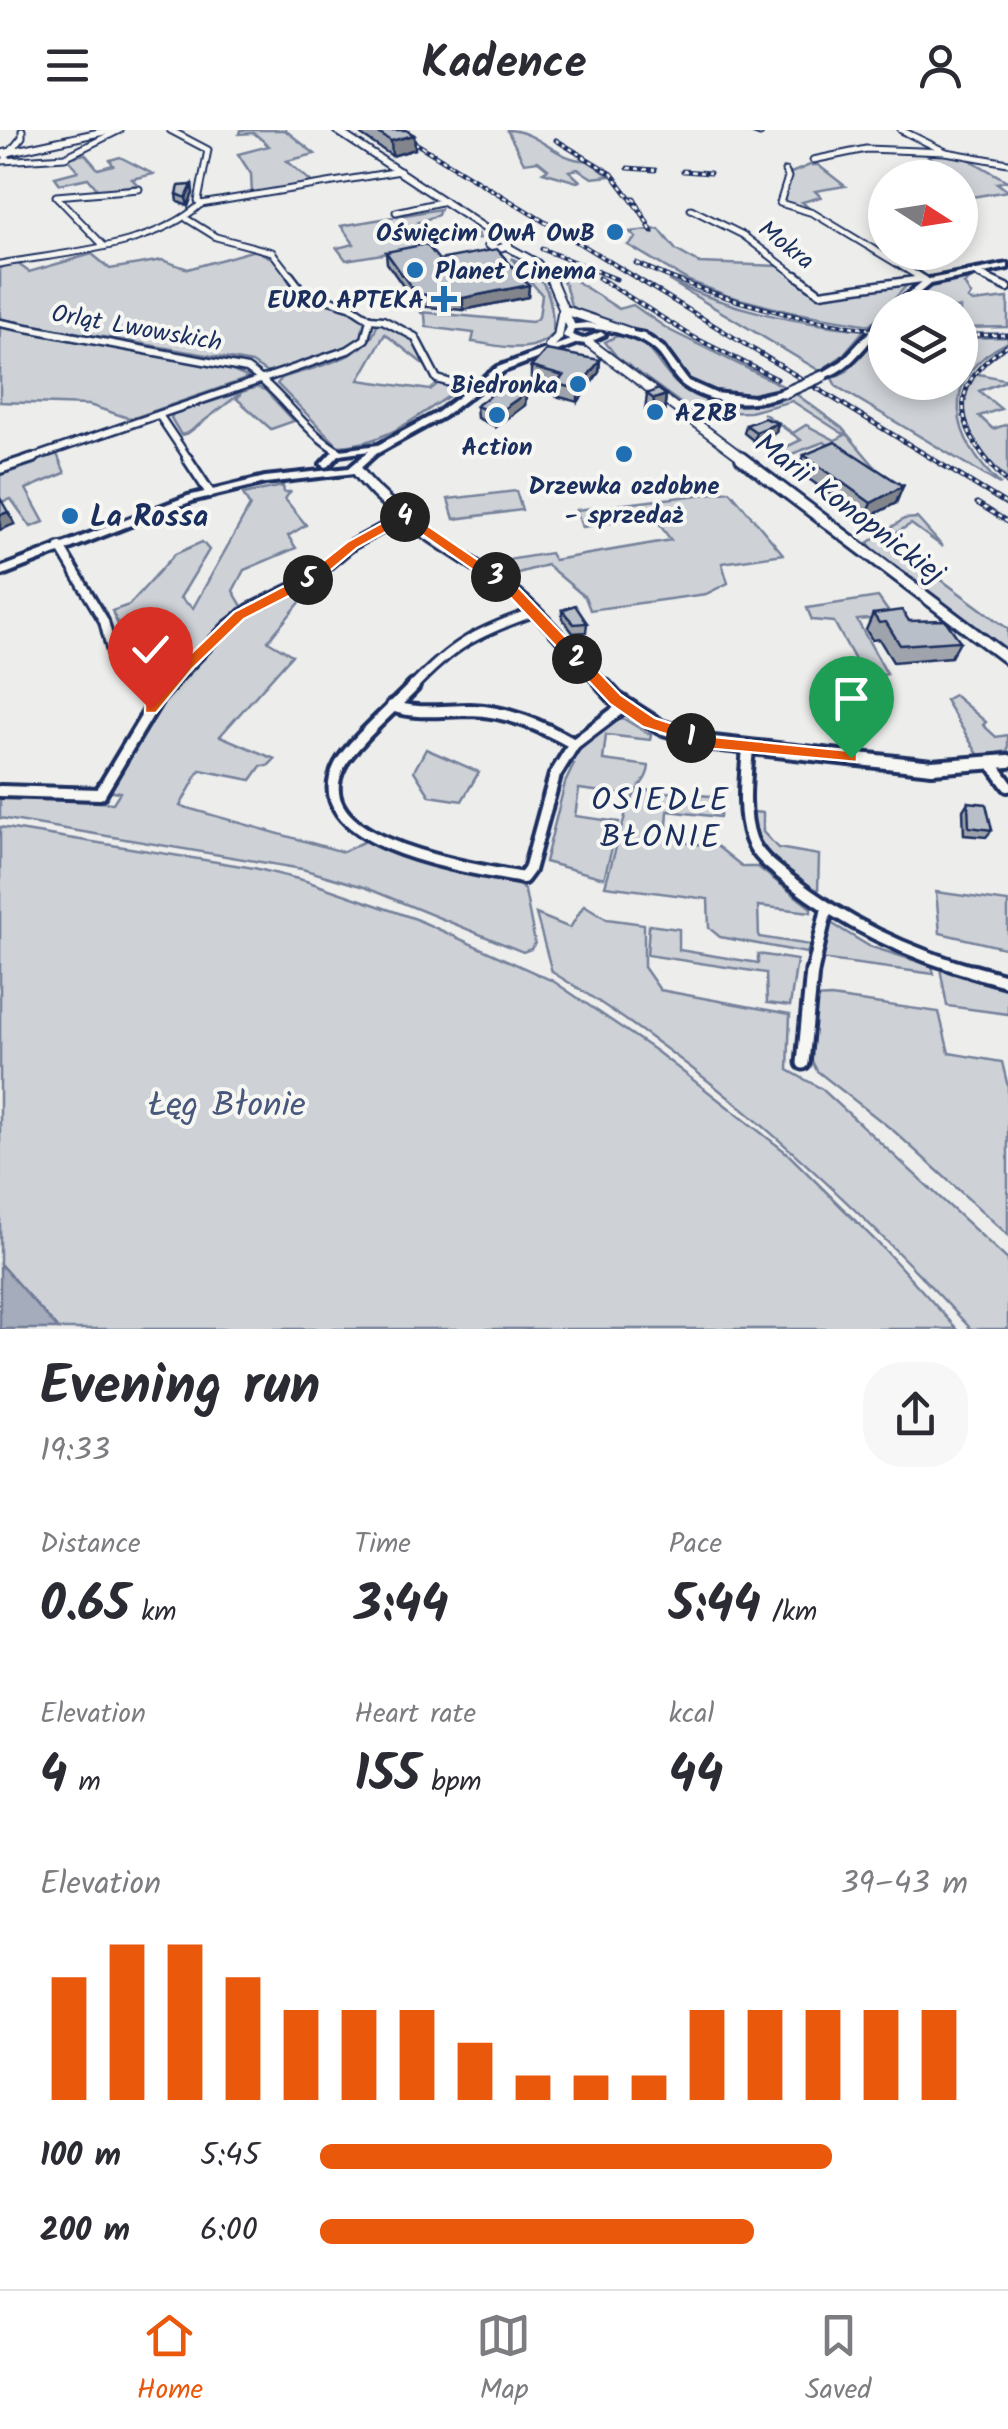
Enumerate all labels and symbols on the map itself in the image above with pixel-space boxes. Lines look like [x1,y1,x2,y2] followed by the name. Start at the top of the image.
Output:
[868,160,978,270] north arrow
[749,210,823,281] street label: Mokra
[376,214,595,254] place label: Oświęcim OwA OwB
[604,221,626,243] marker: Oświęcim OwA OwB
[435,252,596,292] place label: Planet Cinema
[404,259,426,281] marker: Planet Cinema
[268,281,424,321] place label: EURO APTEKA
[433,288,455,310] marker: EURO APTEKA
[48,294,225,364] street label: Orląt Lwowskich
[451,366,558,406] place label: Biedronka
[567,373,589,395] marker: Biedronka
[675,394,738,434] place label: AZRB
[644,401,666,423] marker: AZRB
[486,404,508,426] marker: Action
[743,422,955,598] street label: Marii Konopnickiej
[461,428,533,468] place label: Action
[613,443,635,465] marker: Drzewka ozdobne - sprzedaż
[529,467,719,536] place label: Drzewka ozdobne - sprzedaż
[380,492,430,542] pin: 4
[90,494,208,542] place label: La Rossa
[59,505,81,527] marker: La Rossa
[471,552,521,602] pin: 3
[283,555,333,605] pin: 5
[108,607,193,710] pin
[552,634,602,684] pin: 2
[809,656,894,759] pin
[666,713,716,763] pin: 1
[591,776,731,864] district label: OSIEDLE BŁONIE
[148,1079,306,1135] park label: Łęg Błonie

